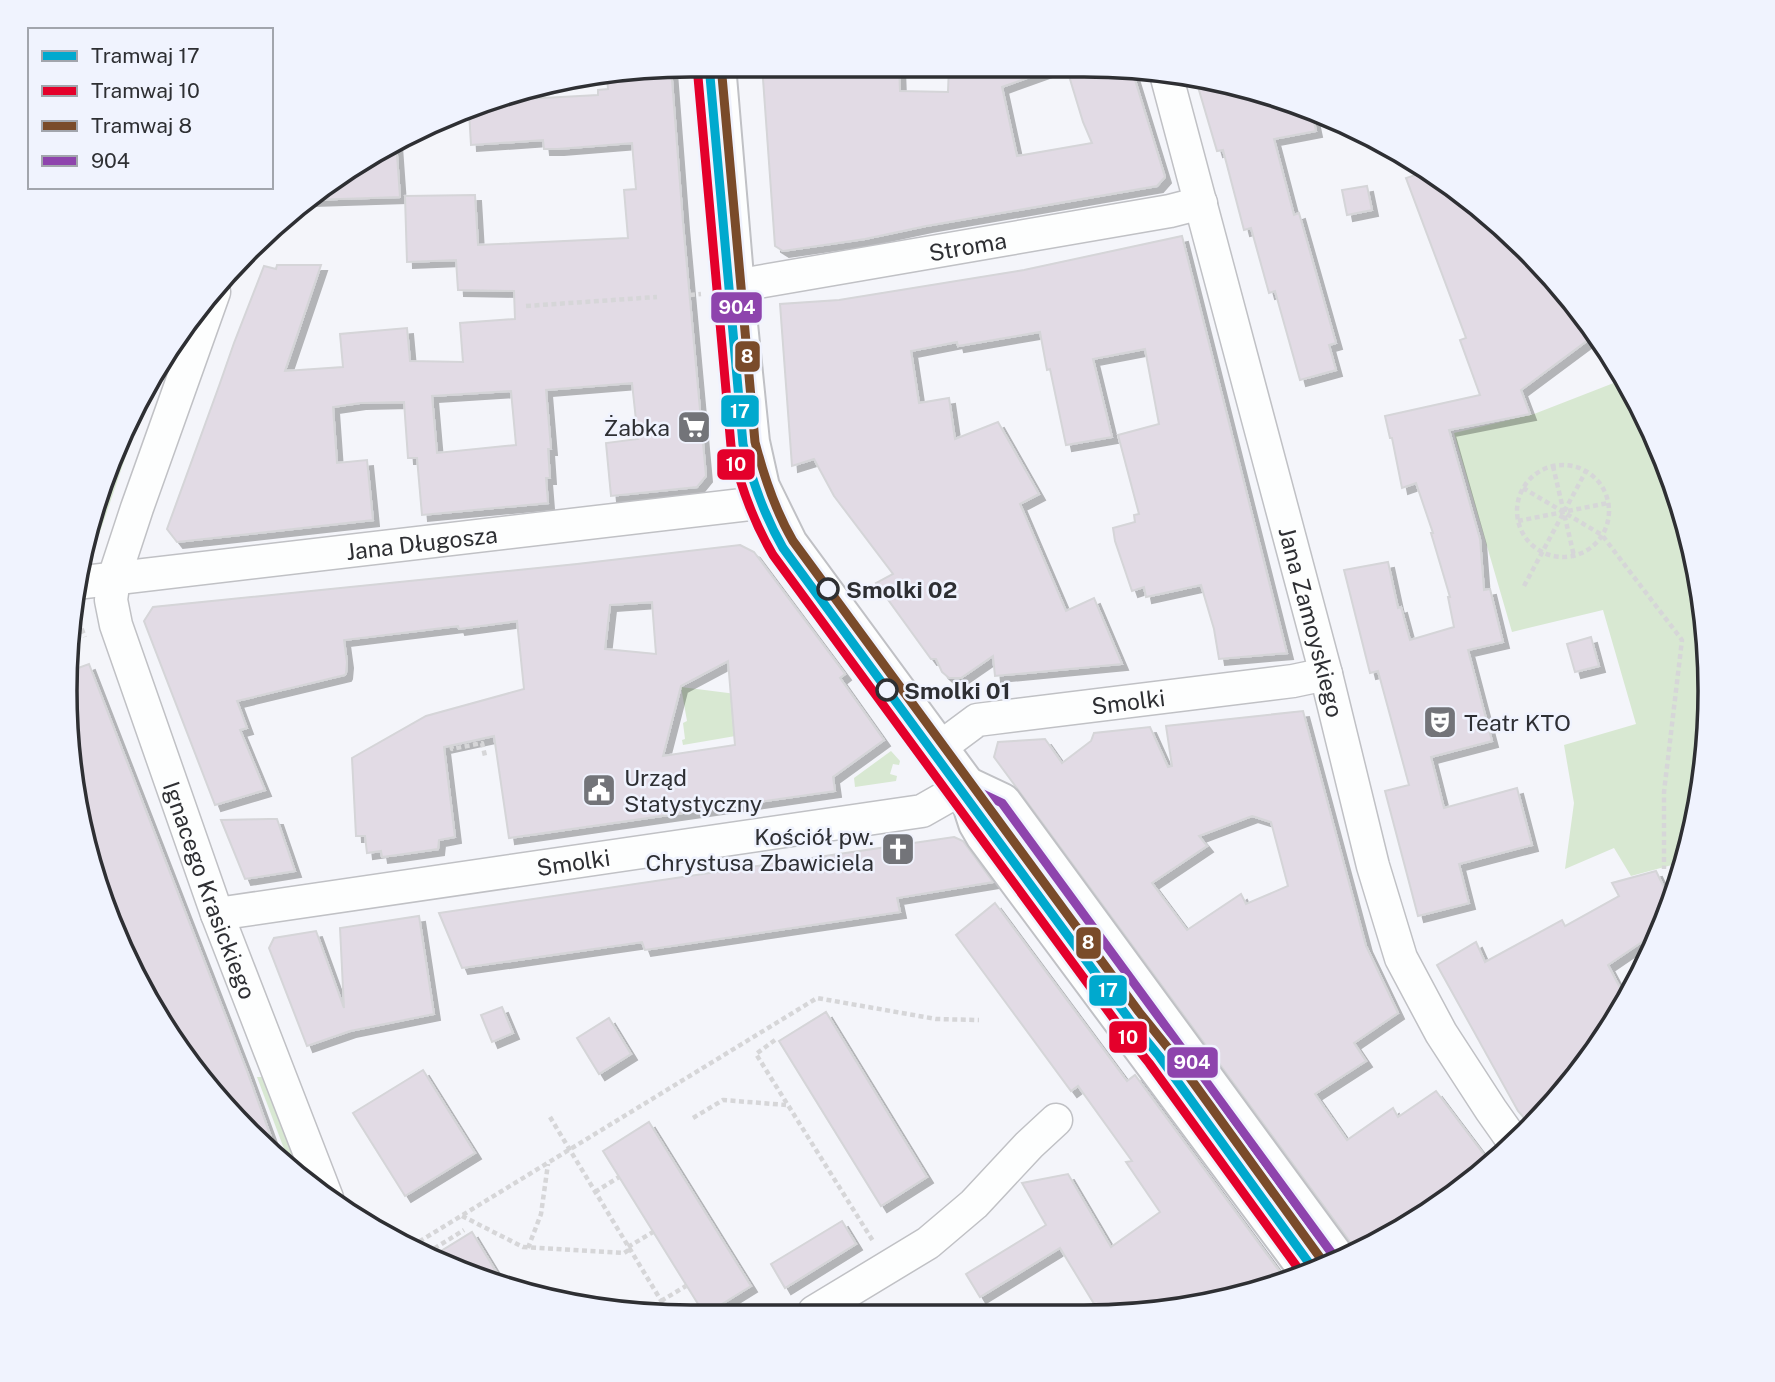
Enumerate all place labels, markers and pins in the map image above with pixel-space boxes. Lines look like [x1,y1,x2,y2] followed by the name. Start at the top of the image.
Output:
[675,408,713,446] supermarket icon: Żabka
[603,414,670,441] place label: Żabka
[846,576,957,603] place label: Smolki 02
[817,578,839,600] marker: Smolki 02
[904,677,1011,704] place label: Smolki 01
[876,679,898,701] marker: Smolki 01
[1421,703,1459,741] theatre icon: Teatr KTO
[1464,709,1571,736] place label: Teatr KTO
[624,764,762,817] place label: Urząd Statystyczny
[580,771,618,809] public building icon: Urząd Statystyczny
[646,823,874,876] place label: Kościół pw. Chrystusa Zbawiciela
[879,830,917,868] church icon: Kościół pw. Chrystusa Zbawiciela

